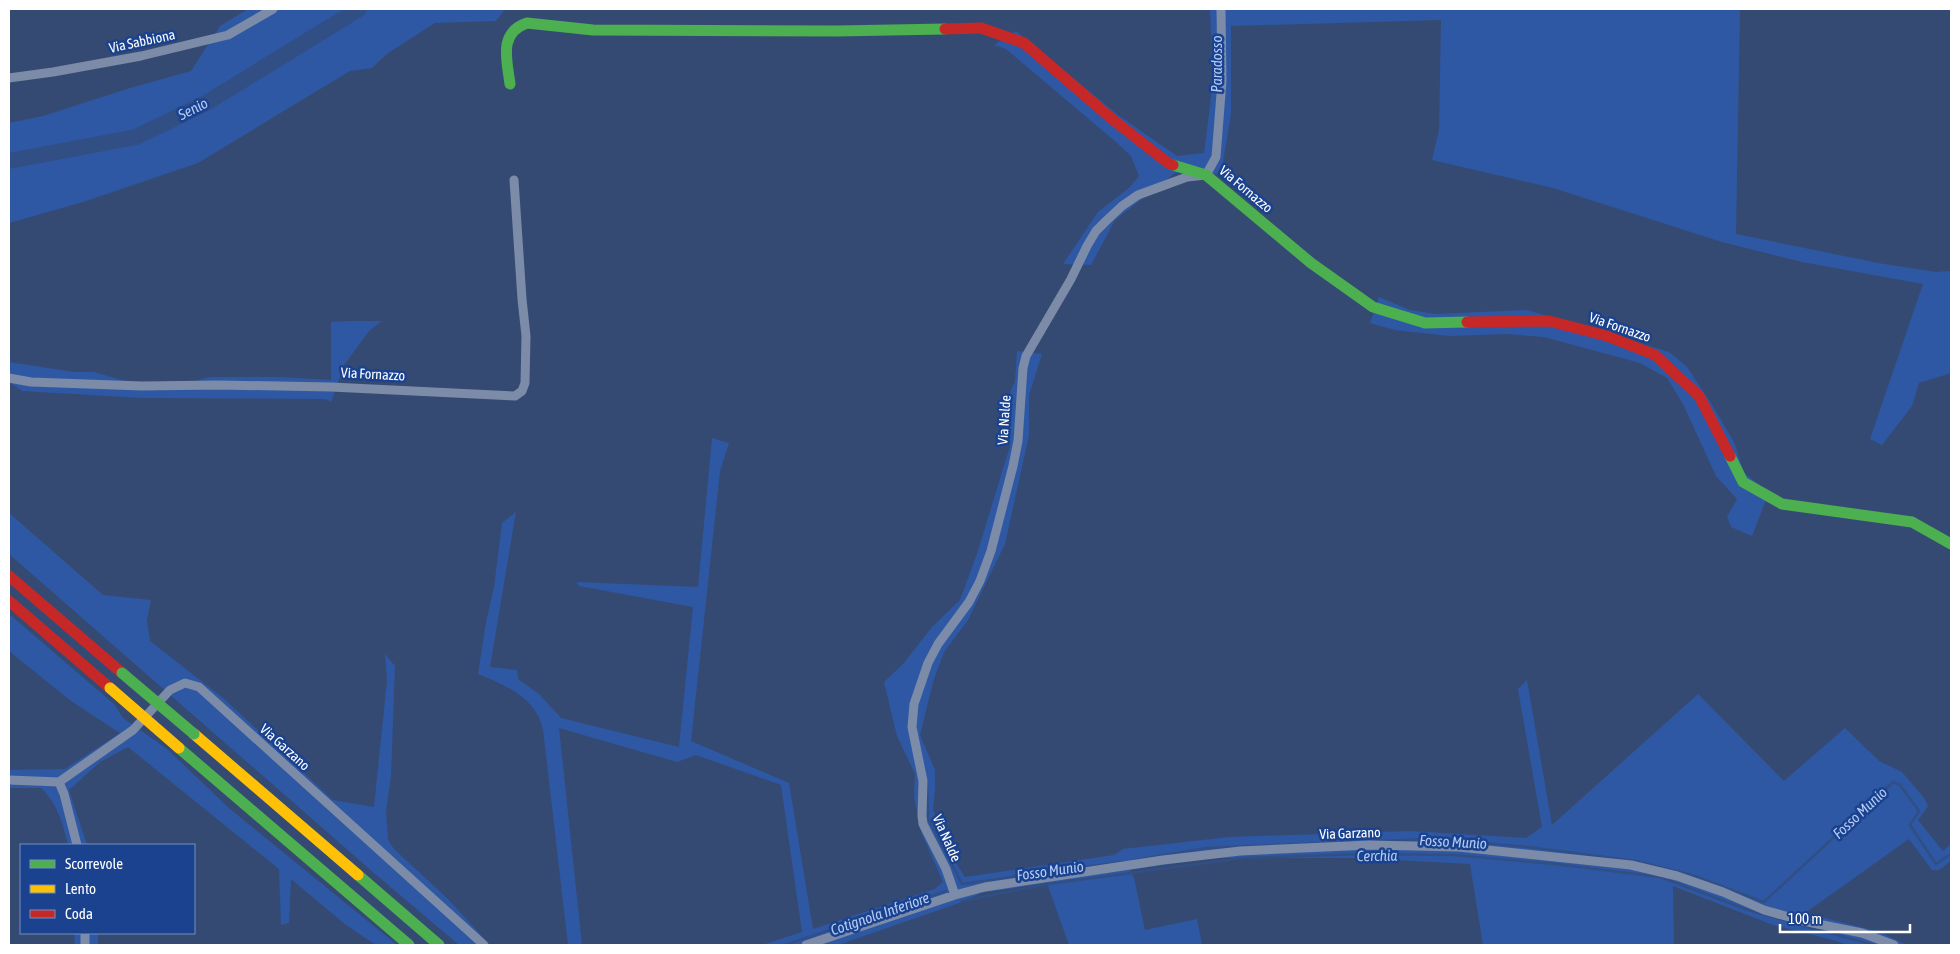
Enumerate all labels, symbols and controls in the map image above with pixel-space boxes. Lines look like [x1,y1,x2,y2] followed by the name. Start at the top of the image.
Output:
[107,26,177,56] street label: Via Sabbiona
[1208,36,1225,92] water label: Paradosso
[174,94,210,124] water label: Senio
[1216,162,1276,216] street label: Via Fornazzo
[1587,309,1653,345] street label: Via Fornazzo
[340,364,406,384] street label: Via Fornazzo
[994,395,1014,445] street label: Via Nalde
[257,720,313,774] street label: Via Garzano
[1829,783,1890,842] water label: Fosso Munio
[930,812,964,864] street label: Via Nalde
[1319,824,1381,842] street label: Via Garzano
[1419,831,1487,852] water label: Fosso Munio
[20,844,195,934] legend
[1356,847,1398,864] water label: Cerchia
[65,855,123,872] text: Scorrevole
[1015,857,1085,884] water label: Fosso Munio
[65,880,96,897] text: Lento
[828,889,932,938] water label: Cotignola Inferiore
[1780,902,1910,934] scale bar
[65,905,93,922] text: Coda
[1788,910,1822,927] text: 100 m

